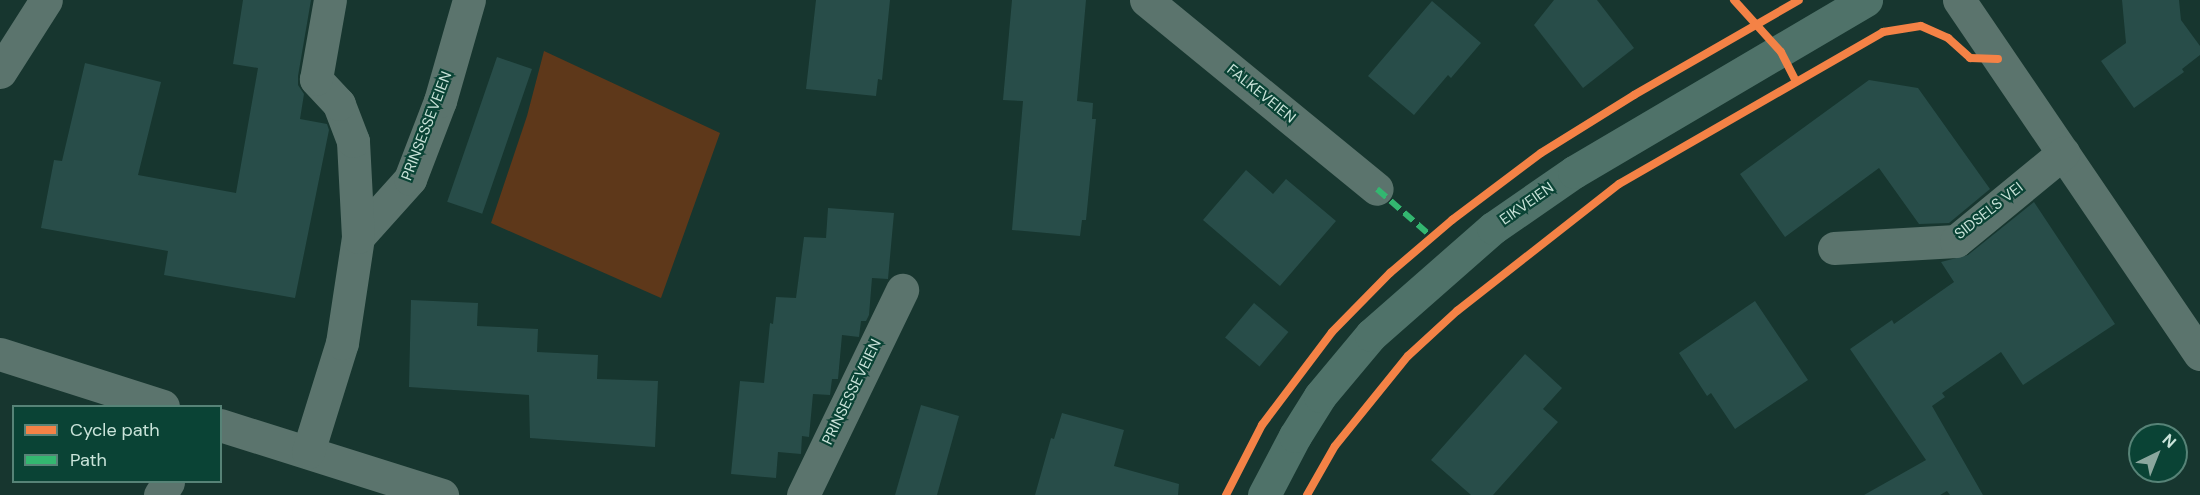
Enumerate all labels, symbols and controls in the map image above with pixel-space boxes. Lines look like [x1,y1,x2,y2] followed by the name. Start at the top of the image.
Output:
[1223,61,1299,127] street label: FALKEVEIEN
[398,69,456,183] street label: PRINSESSEVEIEN
[1497,179,1557,229] street label: EIKVEIEN
[1951,179,2027,243] street label: SIDSELS VEI
[819,336,885,448] street label: PRINSESSEVEIEN
[12,405,222,483] legend
[70,418,160,442] text: Cycle path
[2128,423,2188,483] north arrow
[2158,429,2181,453] text: N
[70,448,107,472] text: Path

